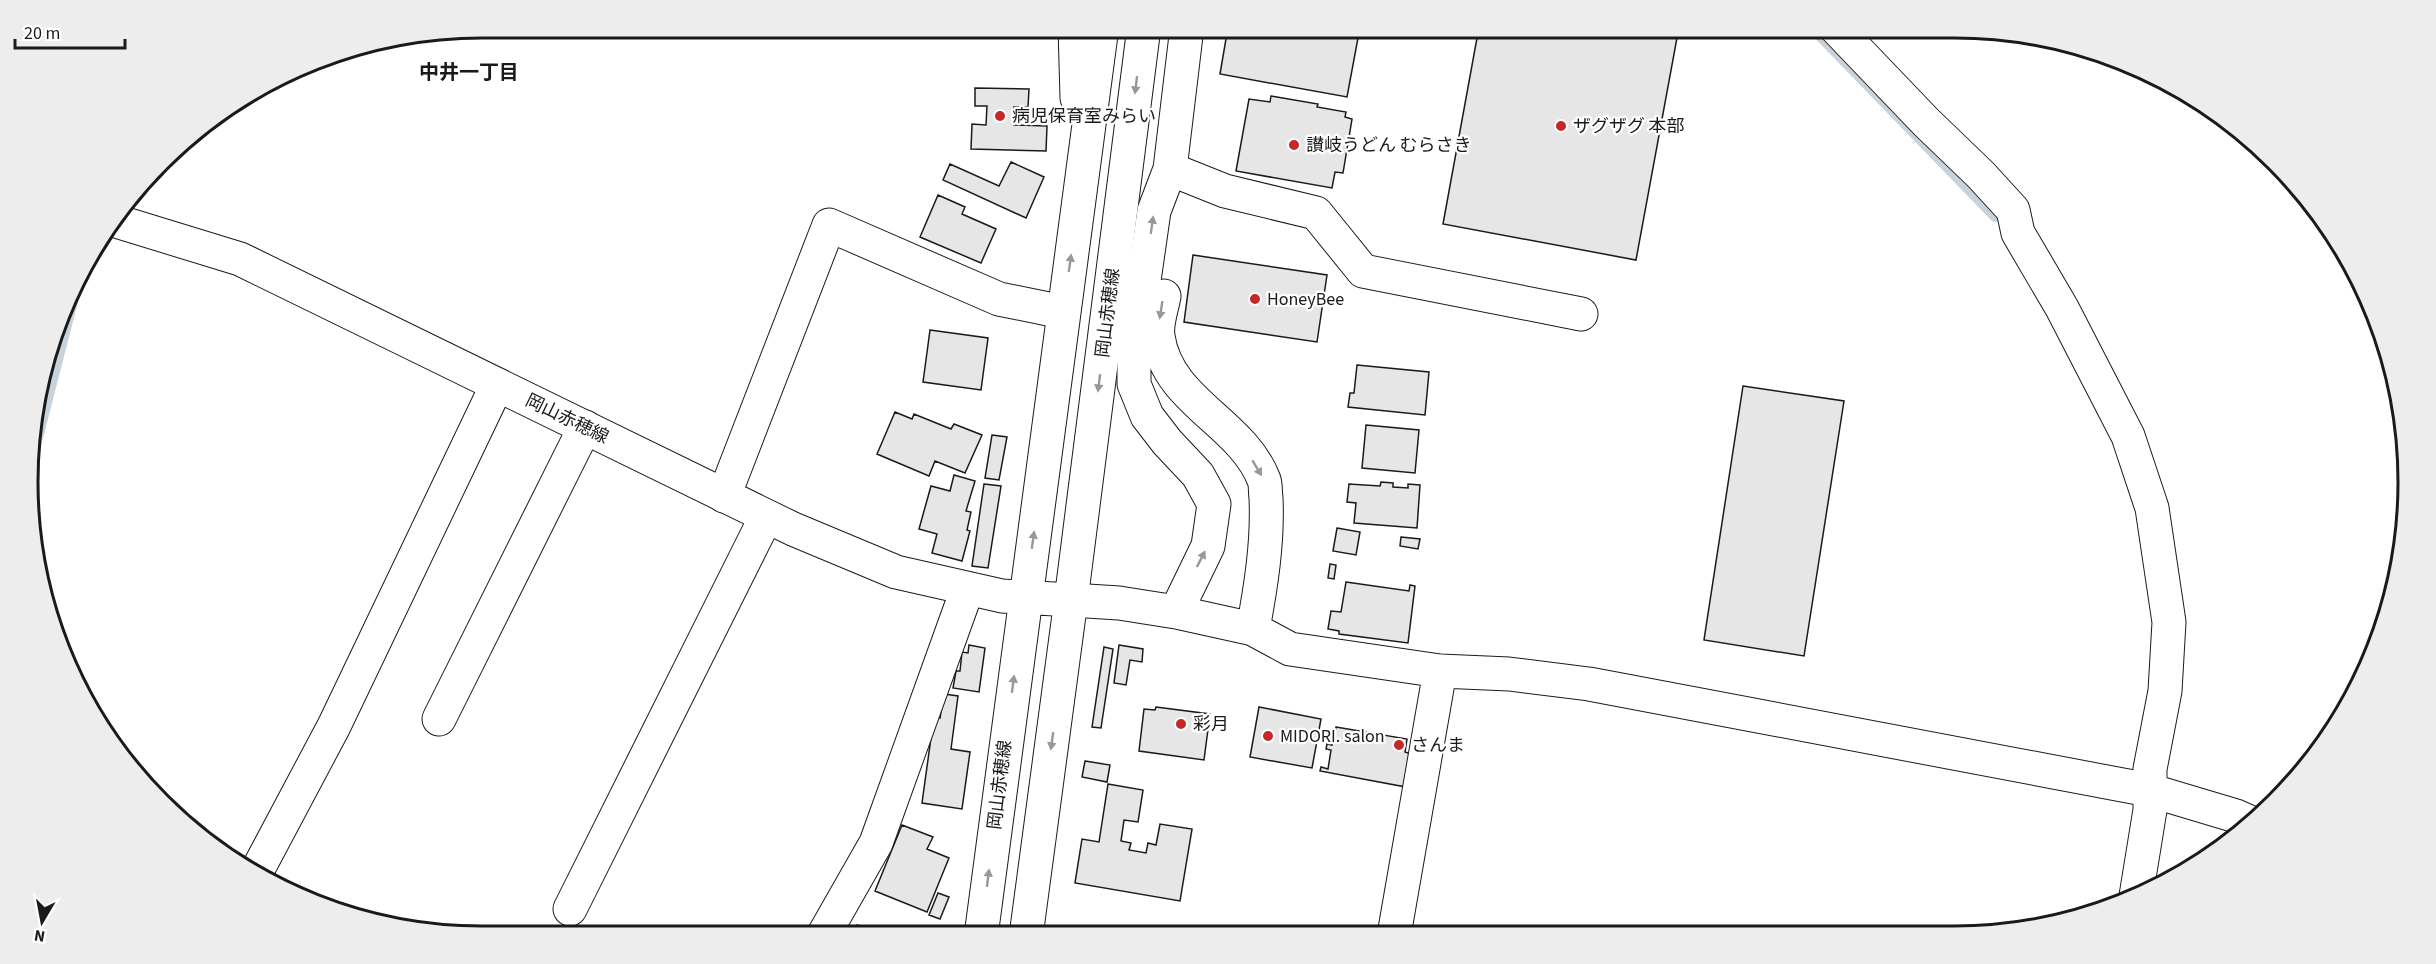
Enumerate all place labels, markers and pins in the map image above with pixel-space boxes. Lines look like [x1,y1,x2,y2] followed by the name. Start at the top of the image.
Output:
[1012,104,1156,129] place label: 病児保育室みらい
[993,109,1007,123] marker: 病児保育室みらい
[1573,114,1685,139] place label: ザグザグ 本部
[1554,119,1568,133] marker: ザグザグ 本部
[1306,133,1472,158] place label: 讃岐うどん むらさき
[1287,138,1301,152] marker: 讃岐うどん むらさき
[1267,287,1344,312] place label: HoneyBee
[1248,292,1262,306] marker: HoneyBee
[1193,712,1229,737] place label: 彩月
[1174,717,1188,731] marker: 彩月
[1280,724,1385,749] place label: MIDORI. salon
[1261,729,1275,743] marker: MIDORI. salon
[1411,733,1465,758] place label: さんま
[1392,738,1406,752] marker: さんま

